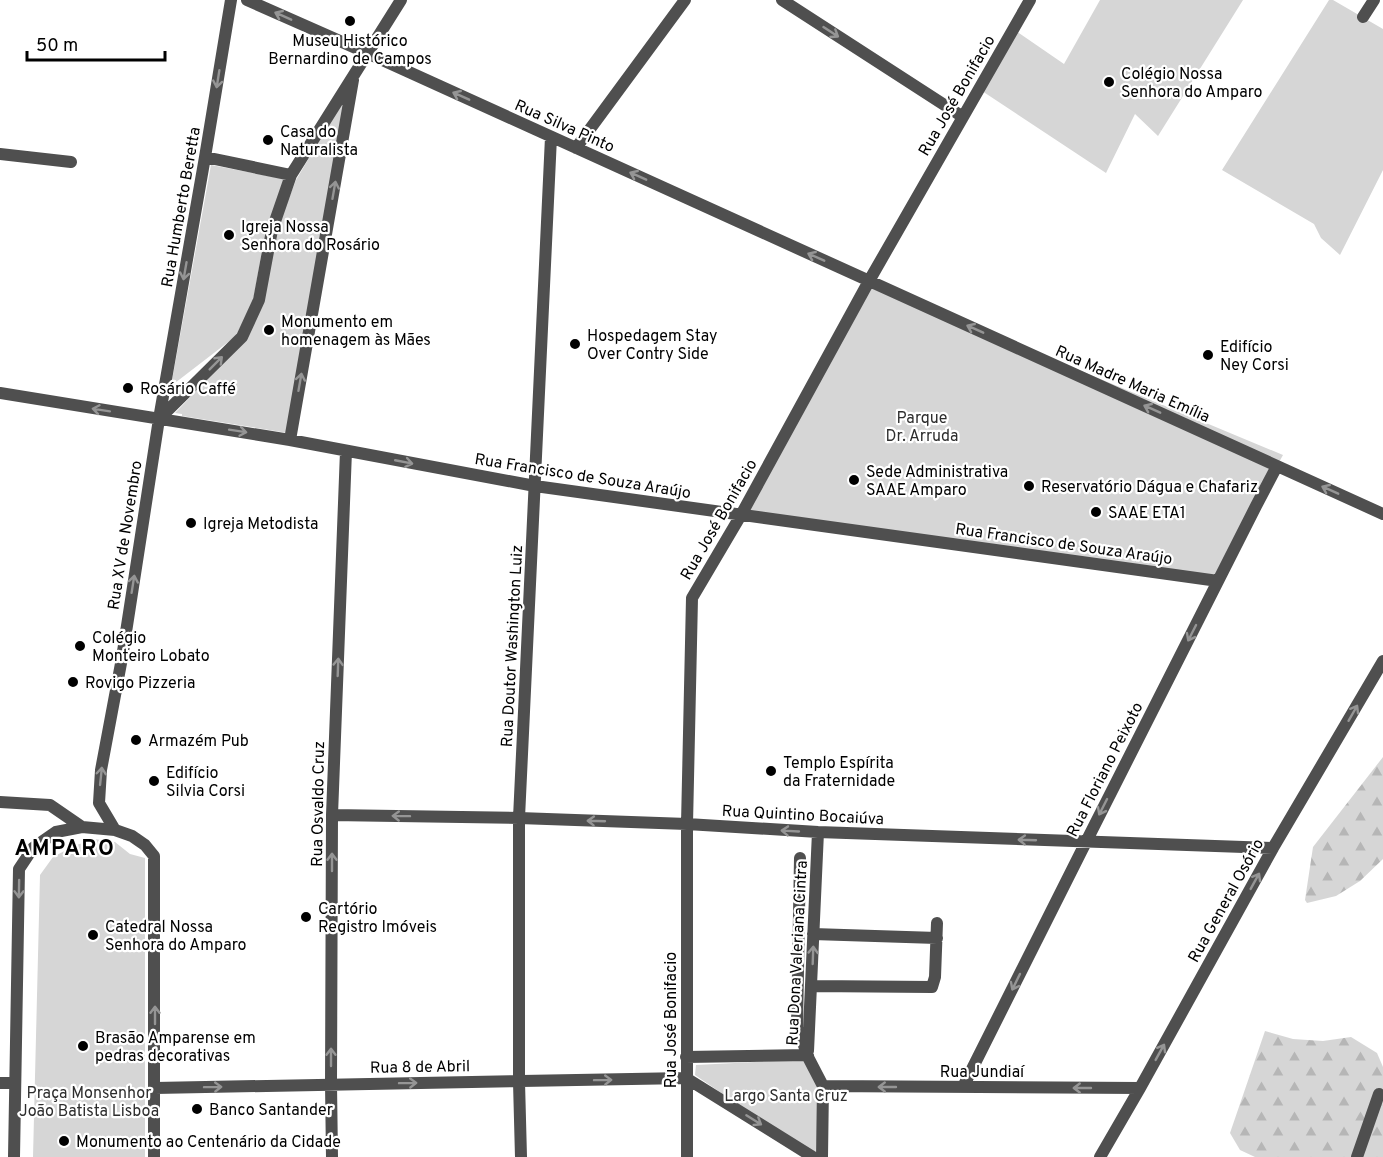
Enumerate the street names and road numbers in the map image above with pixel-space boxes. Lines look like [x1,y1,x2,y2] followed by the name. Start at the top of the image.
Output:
[915,32,1001,160] street label: Rua José Bonifacio
[511,96,617,158] street label: Rua Silva Pinto
[158,126,206,289] street label: Rua Humberto Beretta
[1052,342,1213,428] street label: Rua Madre Maria Emília
[473,450,692,504] street label: Rua Francisco de Souza Araújo
[677,456,763,584] street label: Rua José Bonifacio
[104,459,148,611] street label: Rua XV de Novembro
[954,520,1174,570] street label: Rua Francisco de Souza Araújo
[498,544,528,748] street label: Rua Doutor Washington Luiz
[1063,699,1148,841] street label: Rua Floriano Peixoto
[308,741,330,867] street label: Rua Osvaldo Cruz
[721,802,885,830] street label: Rua Quintino Bocaiúva
[1184,836,1269,966] street label: Rua General Osório
[783,860,813,1046] street label: Rua Dona Valeriana Cintra
[662,952,682,1088] street label: Rua José Bonifacio
[370,1057,470,1079] street label: Rua 8 de Abril
[940,1063,1026,1083] street label: Rua Jundiaí

